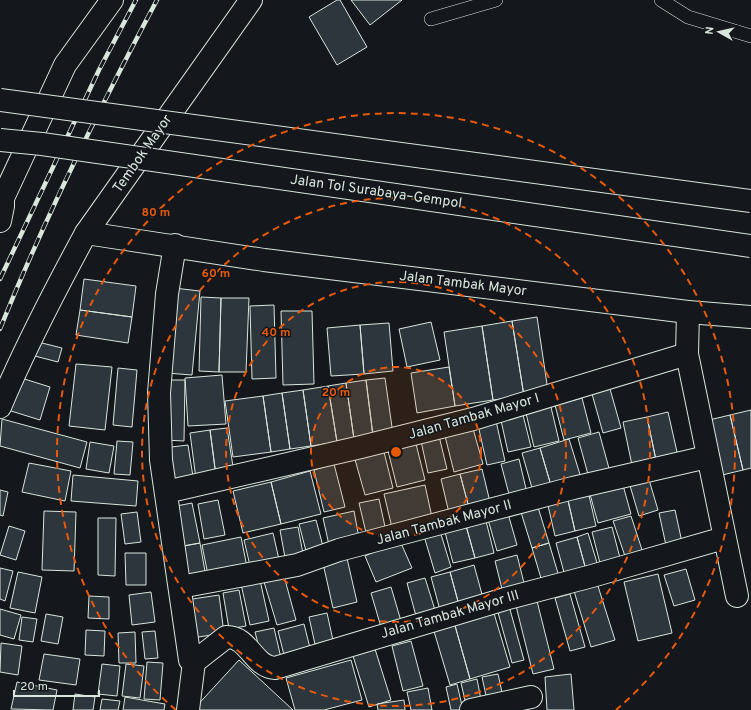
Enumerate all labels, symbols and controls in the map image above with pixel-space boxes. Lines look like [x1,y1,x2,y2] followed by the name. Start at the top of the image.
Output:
[699,12,739,52] north arrow
[703,26,718,36] text: N
[110,111,177,196] street label: Tembok Mayor
[289,172,463,212] street label: Jalan Tol Surabaya–Gempol
[142,205,170,221] text: 80 m
[202,266,230,282] text: 60 m
[398,268,528,300] street label: Jalan Tambak Mayor
[261,325,291,341] text: 40 m
[322,385,350,401] text: 20 m
[406,390,542,444] street label: Jalan Tambak Mayor I
[389,445,403,459] centre of rings
[374,497,514,549] street label: Jalan Tambak Mayor II
[379,587,521,643] street label: Jalan Tambak Mayor III
[14,672,99,698] scale bar
[20,679,48,695] text: 20 m

